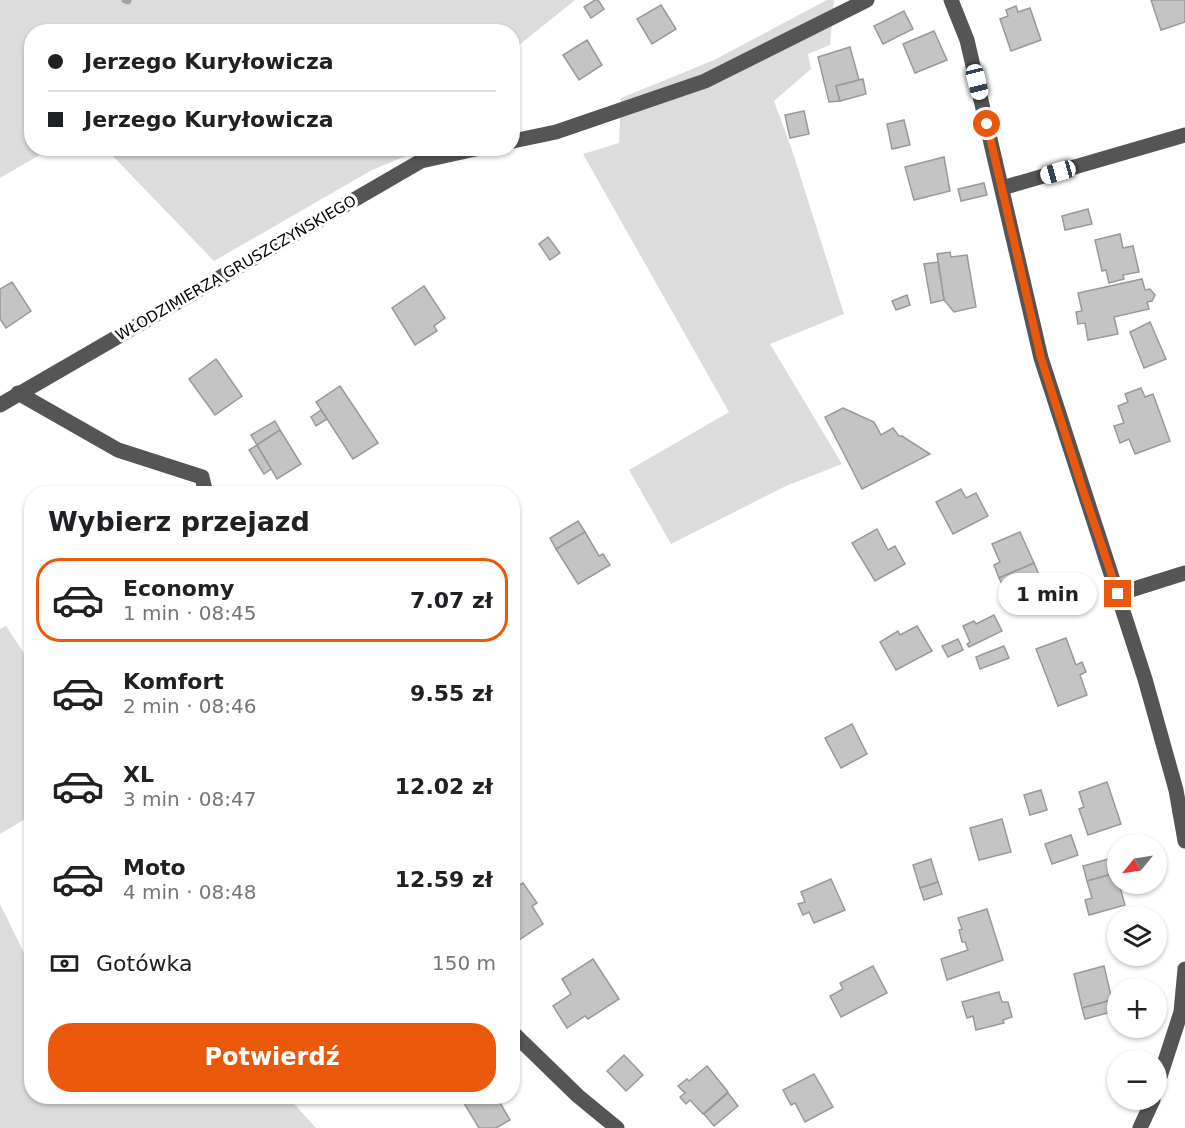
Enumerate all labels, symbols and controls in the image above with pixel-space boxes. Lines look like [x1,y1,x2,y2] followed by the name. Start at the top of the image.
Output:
[84,49,334,74] text: Jerzego Kuryłowicza
[964,62,990,102] car
[84,107,334,132] text: Jerzego Kuryłowicza
[973,110,1000,137] route start
[1038,158,1078,186] car
[112,191,359,344] street label: WŁODZIMIERZA GRUSZCZYŃSKIEGO
[48,506,310,537] text: Wybierz przejazd
[51,573,105,627] icon: car
[998,573,1097,615] callout: 1 min
[123,576,234,601] text: Economy
[1104,580,1131,607] route end
[1016,582,1079,606] text: 1 min
[410,588,493,613] text: 7.07 zł
[123,601,257,625] text: 1 min · 08:45
[51,666,105,720] icon: car
[123,669,224,694] text: Komfort
[410,681,493,706] text: 9.55 zł
[123,694,257,718] text: 2 min · 08:46
[51,759,105,813] icon: car
[123,762,154,787] text: XL
[395,774,493,799] text: 12.02 zł
[123,787,257,811] text: 3 min · 08:47
[1107,834,1167,894] north arrow
[1107,834,1167,1110] map controls
[51,852,105,906] icon: car
[123,855,186,880] text: Moto
[395,867,493,892] text: 12.59 zł
[123,880,257,904] text: 4 min · 08:48
[1107,906,1167,966] button: layers
[48,947,81,980] icon: cash
[96,951,192,976] text: Gotówka
[432,951,496,975] text: 150 m
[1107,978,1167,1038] button: +
[48,1023,496,1092] button: Potwierdź
[1107,1050,1167,1110] button: −

